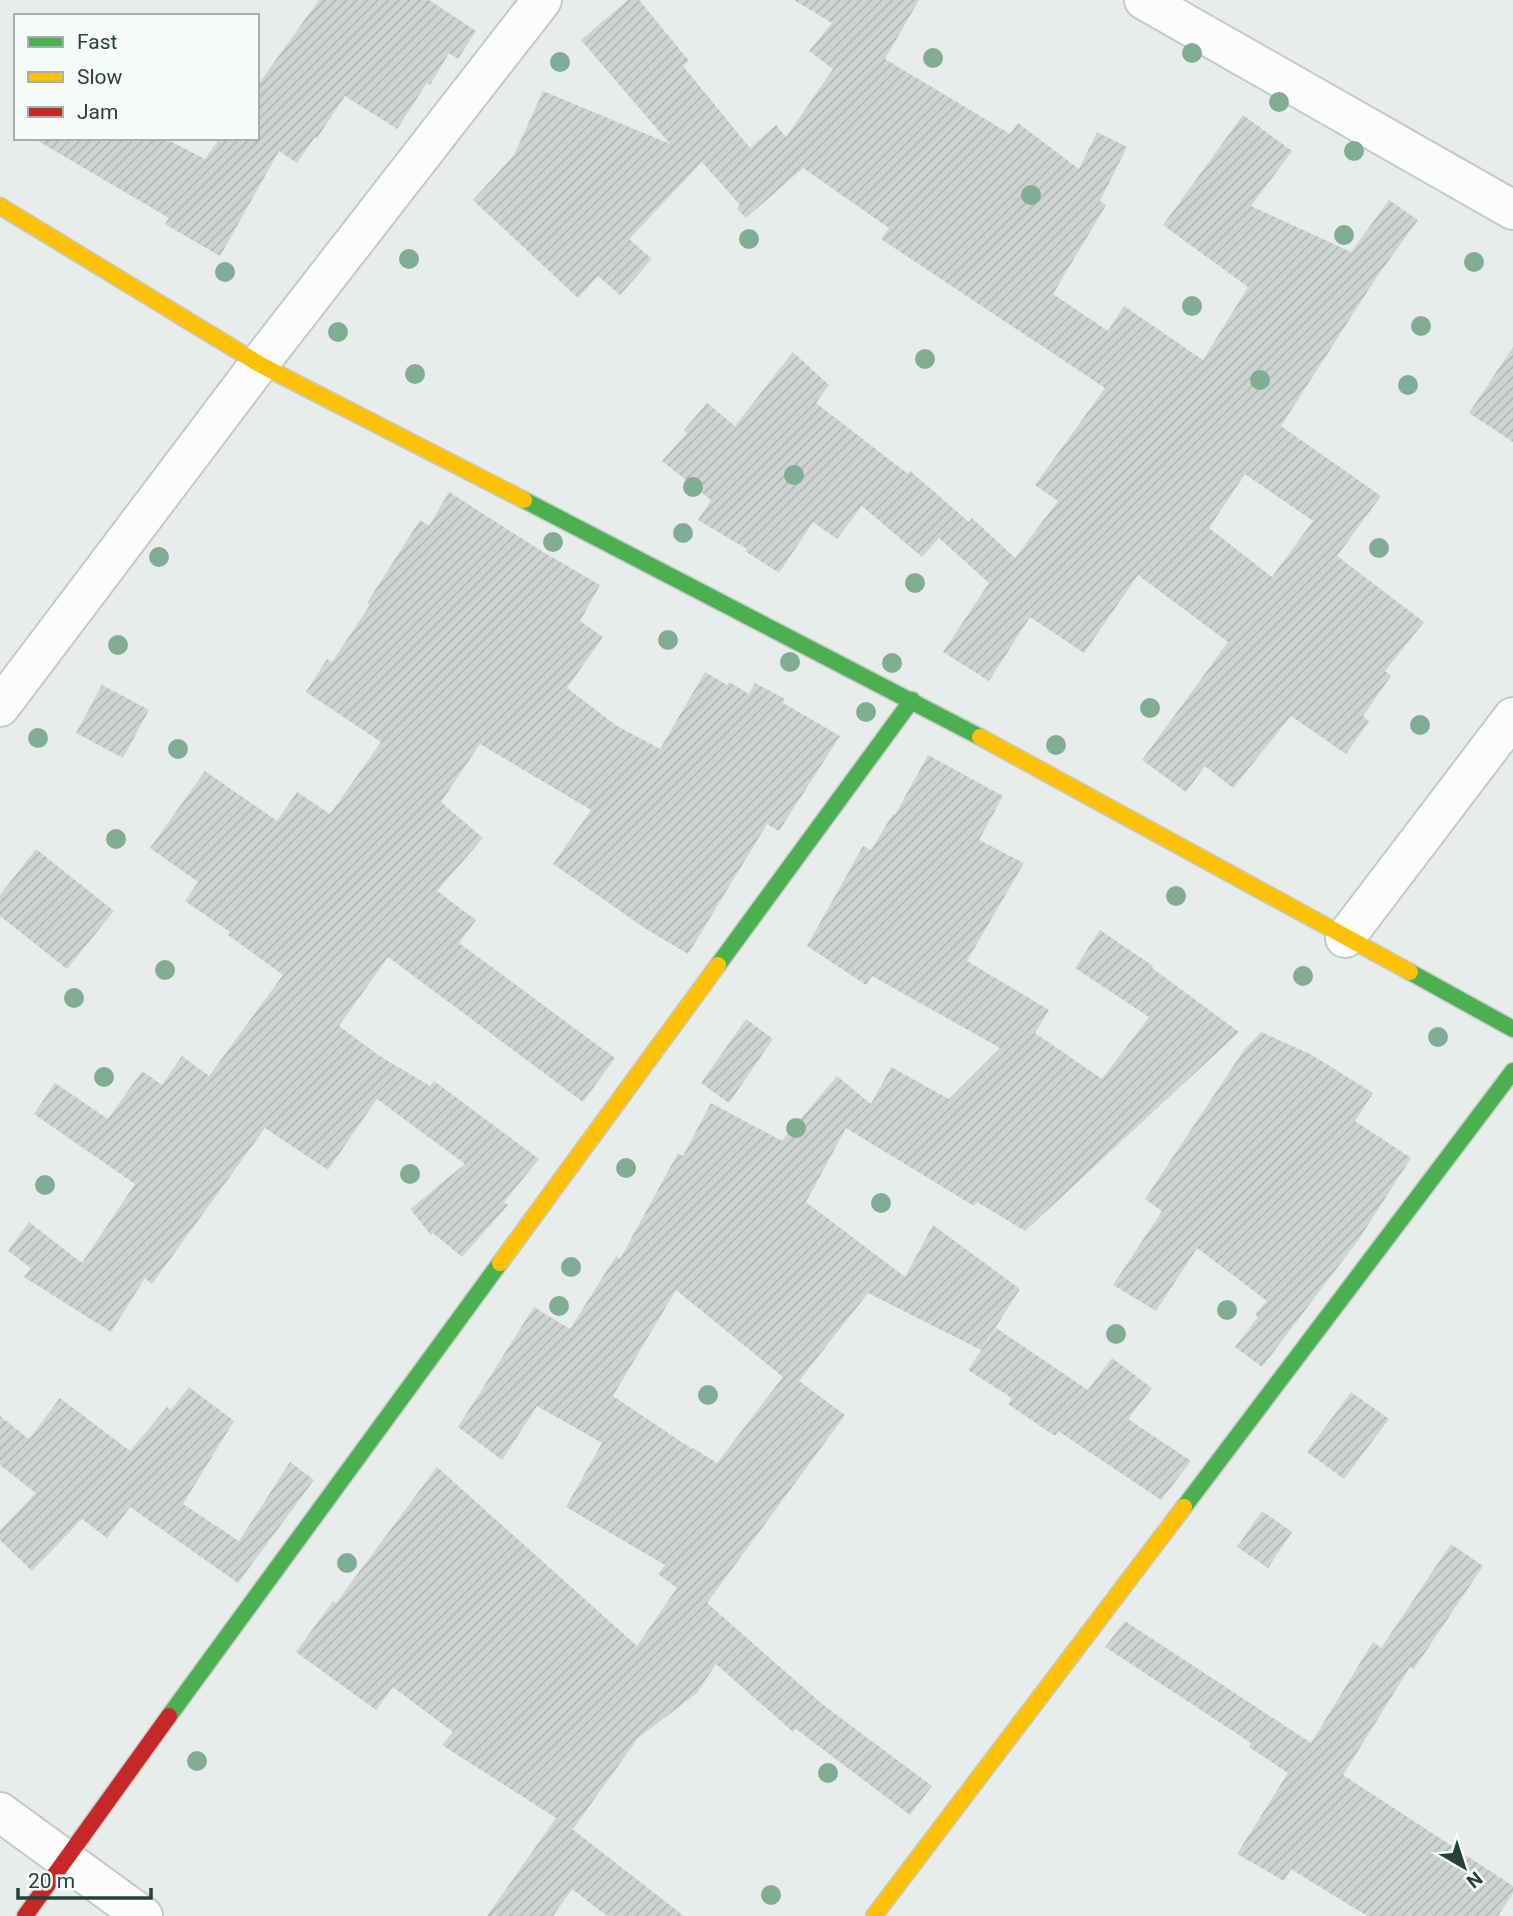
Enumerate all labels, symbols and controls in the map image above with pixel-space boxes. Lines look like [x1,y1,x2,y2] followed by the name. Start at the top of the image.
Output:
[14,14,259,140] legend
[77,30,118,54] text: Fast
[77,65,123,89] text: Slow
[77,100,118,124] text: Jam
[1429,1832,1499,1902] north arrow
[18,1856,150,1900] scale bar
[1462,1867,1487,1893] text: N
[28,1869,75,1893] text: 20 m

